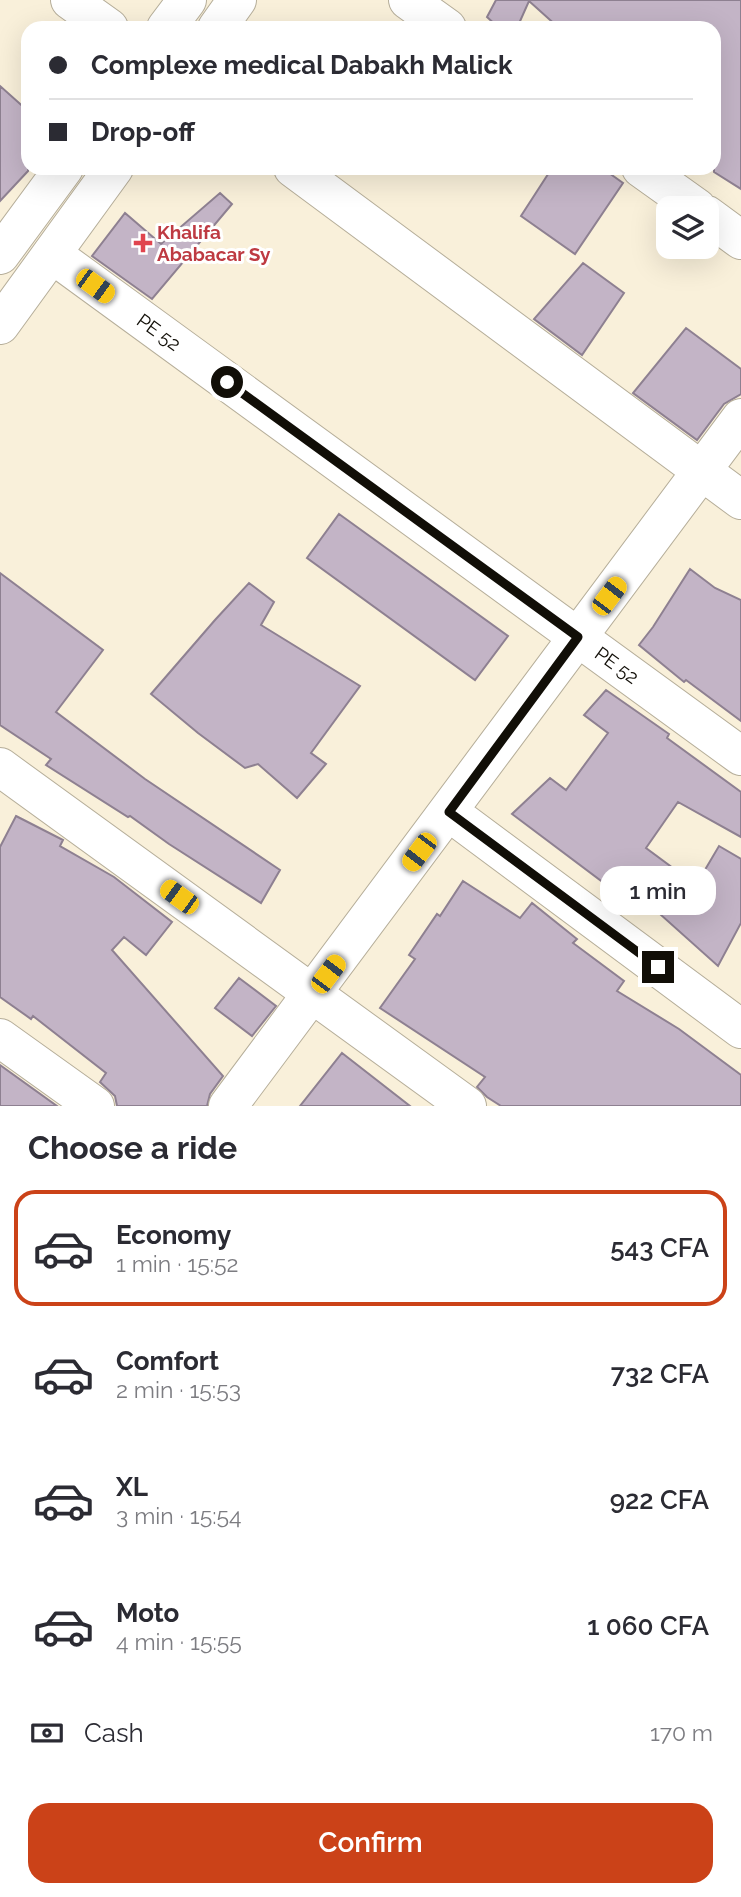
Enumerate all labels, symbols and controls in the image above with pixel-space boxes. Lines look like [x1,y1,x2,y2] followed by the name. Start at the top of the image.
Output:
[91,50,513,80] text: Complexe medical Dabakh Malick
[91,117,195,147] text: Drop-off
[656,196,719,259] map controls
[656,196,719,259] button: layers
[157,221,271,265] place label: Khalifa Ababacar Sy
[135,235,151,251] marker: Khalifa Ababacar Sy
[72,265,119,307] car
[133,309,185,355] street label: PE 52
[211,366,243,398] route start
[588,573,631,619] car
[591,642,643,688] street label: PE 52
[398,829,441,875] car
[600,866,716,914] callout: 1 min
[156,876,203,918] car
[629,877,687,904] text: 1 min
[307,951,350,997] car
[642,951,674,983] route end
[28,1129,237,1166] text: Choose a ride
[32,1217,95,1280] icon: car
[116,1220,231,1250] text: Economy
[610,1233,709,1263] text: 543 CFA
[116,1250,239,1277] text: 1 min · 15:52
[32,1343,95,1406] icon: car
[116,1346,219,1376] text: Comfort
[611,1359,709,1389] text: 732 CFA
[116,1376,241,1403] text: 2 min · 15:53
[32,1469,95,1532] icon: car
[116,1472,148,1502] text: XL
[610,1485,709,1515] text: 922 CFA
[116,1502,242,1529] text: 3 min · 15:54
[32,1595,95,1658] icon: car
[116,1598,179,1628] text: Moto
[587,1611,709,1641] text: 1 060 CFA
[116,1628,242,1655] text: 4 min · 15:55
[28,1714,66,1752] icon: cash
[84,1718,144,1748] text: Cash
[650,1719,713,1746] text: 170 m
[28,1803,713,1883] button: Confirm

